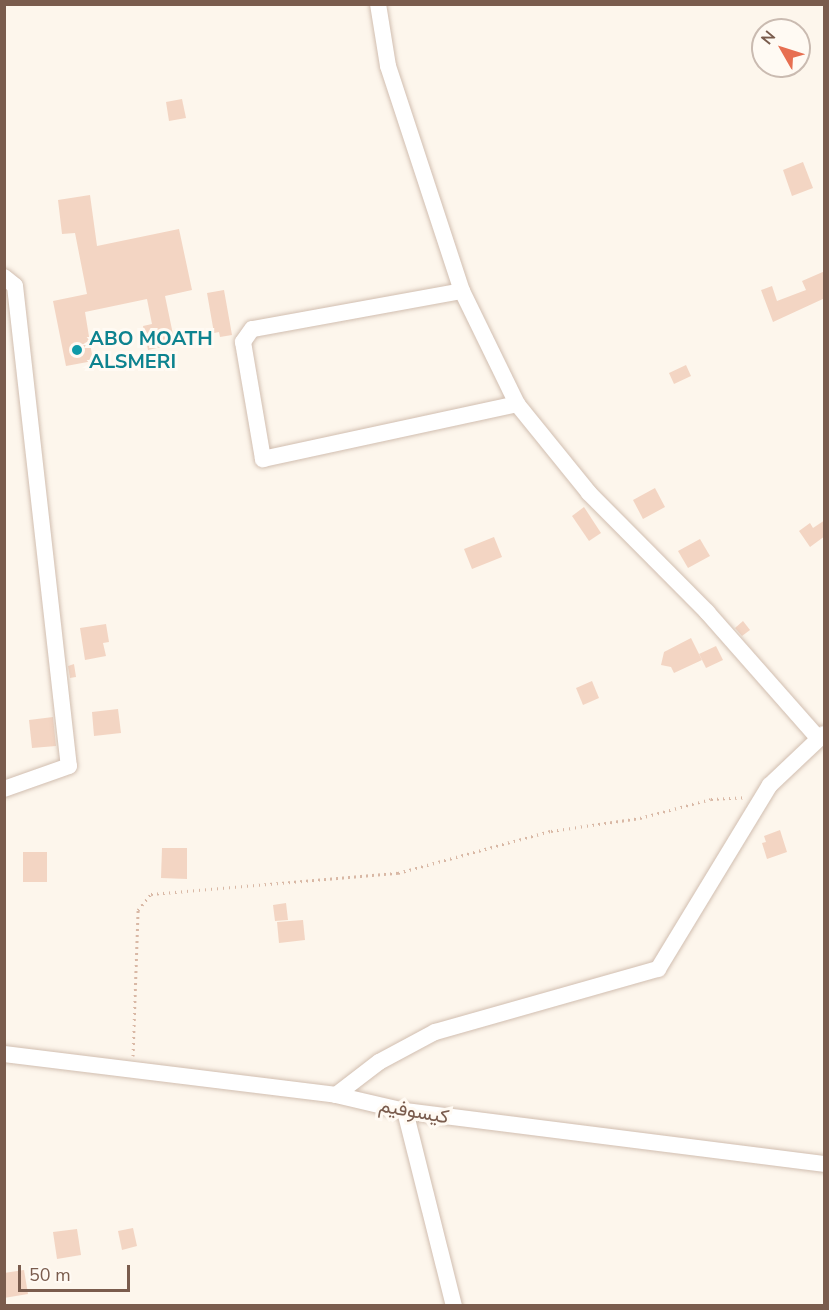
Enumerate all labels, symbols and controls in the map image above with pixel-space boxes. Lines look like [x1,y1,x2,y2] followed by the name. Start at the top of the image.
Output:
[751,18,811,78] north arrow
[756,26,781,50] text: N
[89,326,213,373] place label: ABO MOATH ALSMERI
[70,343,84,357] marker: ABO MOATH ALSMERI
[377,1093,451,1129] street label: كيسوفيم
[21,1253,134,1291] scale bar
[29,1263,71,1287] text: 50 m

